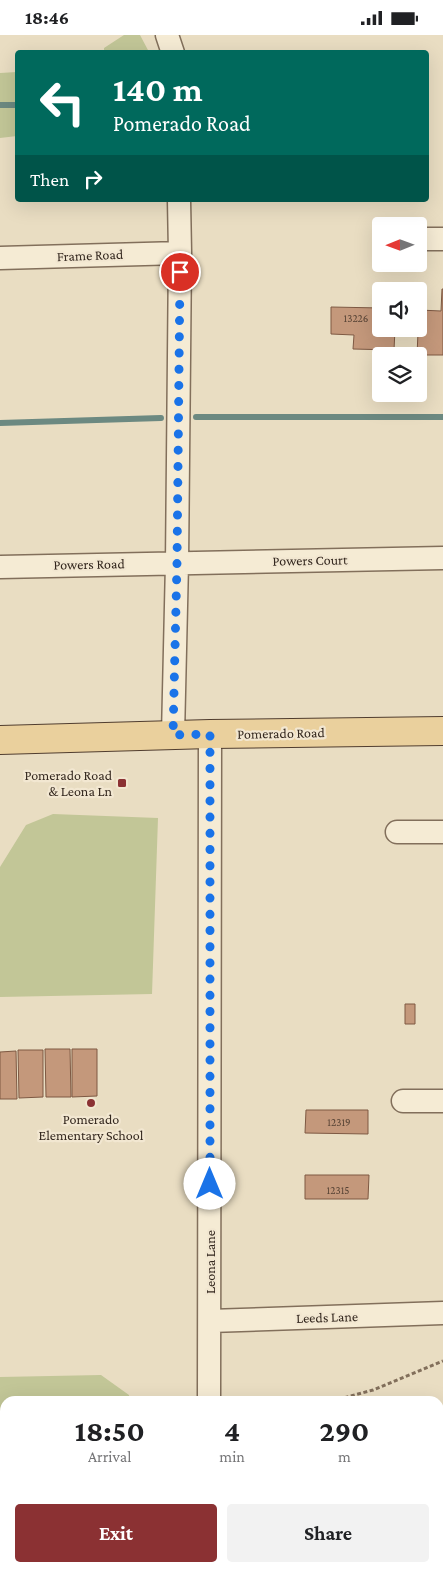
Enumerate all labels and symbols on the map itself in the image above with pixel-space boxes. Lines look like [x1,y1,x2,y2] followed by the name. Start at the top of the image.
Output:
[372,217,428,273] north arrow
[57,246,124,264] street label: Frame Road
[159,251,201,293] pin
[344,312,368,324] house number: 13226
[272,551,348,569] street label: Powers Court
[53,555,125,573] street label: Powers Road
[237,724,326,742] street label: Pomerado Road
[24,767,113,799] place label: Pomerado Road & Leona Ln
[116,777,128,789] marker: Pomerado Road & Leona Ln
[85,1097,97,1109] marker: Pomerado Elementary School
[39,1111,144,1143] place label: Pomerado Elementary School
[327,1116,351,1128] house number: 12319
[183,1157,235,1209] position arrow
[327,1184,349,1196] house number: 12315
[202,1230,218,1294] street label: Leona Lane
[296,1308,358,1326] street label: Leeds Lane

